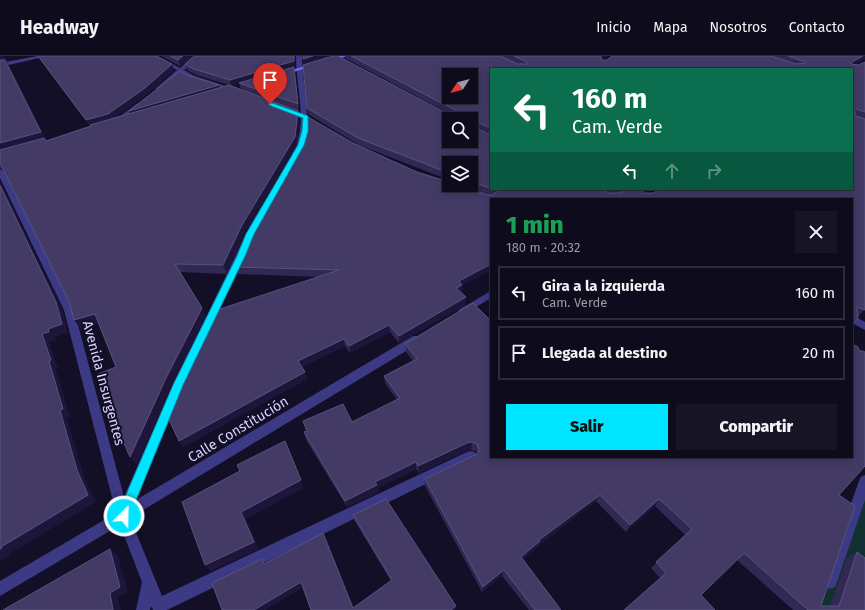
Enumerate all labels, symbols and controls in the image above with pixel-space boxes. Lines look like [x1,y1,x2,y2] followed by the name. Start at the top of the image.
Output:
[20,16,99,39] text: Headway
[596,19,631,36] text: Inicio
[653,19,688,36] text: Mapa
[710,19,767,36] text: Nosotros
[789,19,845,36] text: Contacto
[253,63,287,104] pin
[442,68,478,104] north arrow
[442,68,478,192] map controls
[259,69,281,91] icon: arrive
[572,82,647,115] text: 160 m
[506,84,558,136] icon: left
[442,112,478,148] button: search
[572,116,663,138] text: Cam. Verde
[442,156,478,192] button: layers
[619,160,641,182] icon: left
[661,160,683,182] icon: ahead
[703,160,725,182] icon: right
[506,211,564,239] text: 1 min
[795,211,837,253] button: close
[506,240,580,255] text: 180 m · 20:32
[542,277,665,295] text: Gira a la izquierda
[508,282,530,304] icon: left
[795,284,835,302] text: 160 m
[542,295,607,310] text: Cam. Verde
[79,319,128,448] street label: Avenida Insurgentes
[508,342,530,364] icon: arrive
[542,344,667,362] text: Llegada al destino
[802,344,835,362] text: 20 m
[185,393,292,466] street label: Calle Constitución
[506,404,668,450] button: Salir
[676,404,837,450] button: Compartir
[103,495,145,537] position arrow

